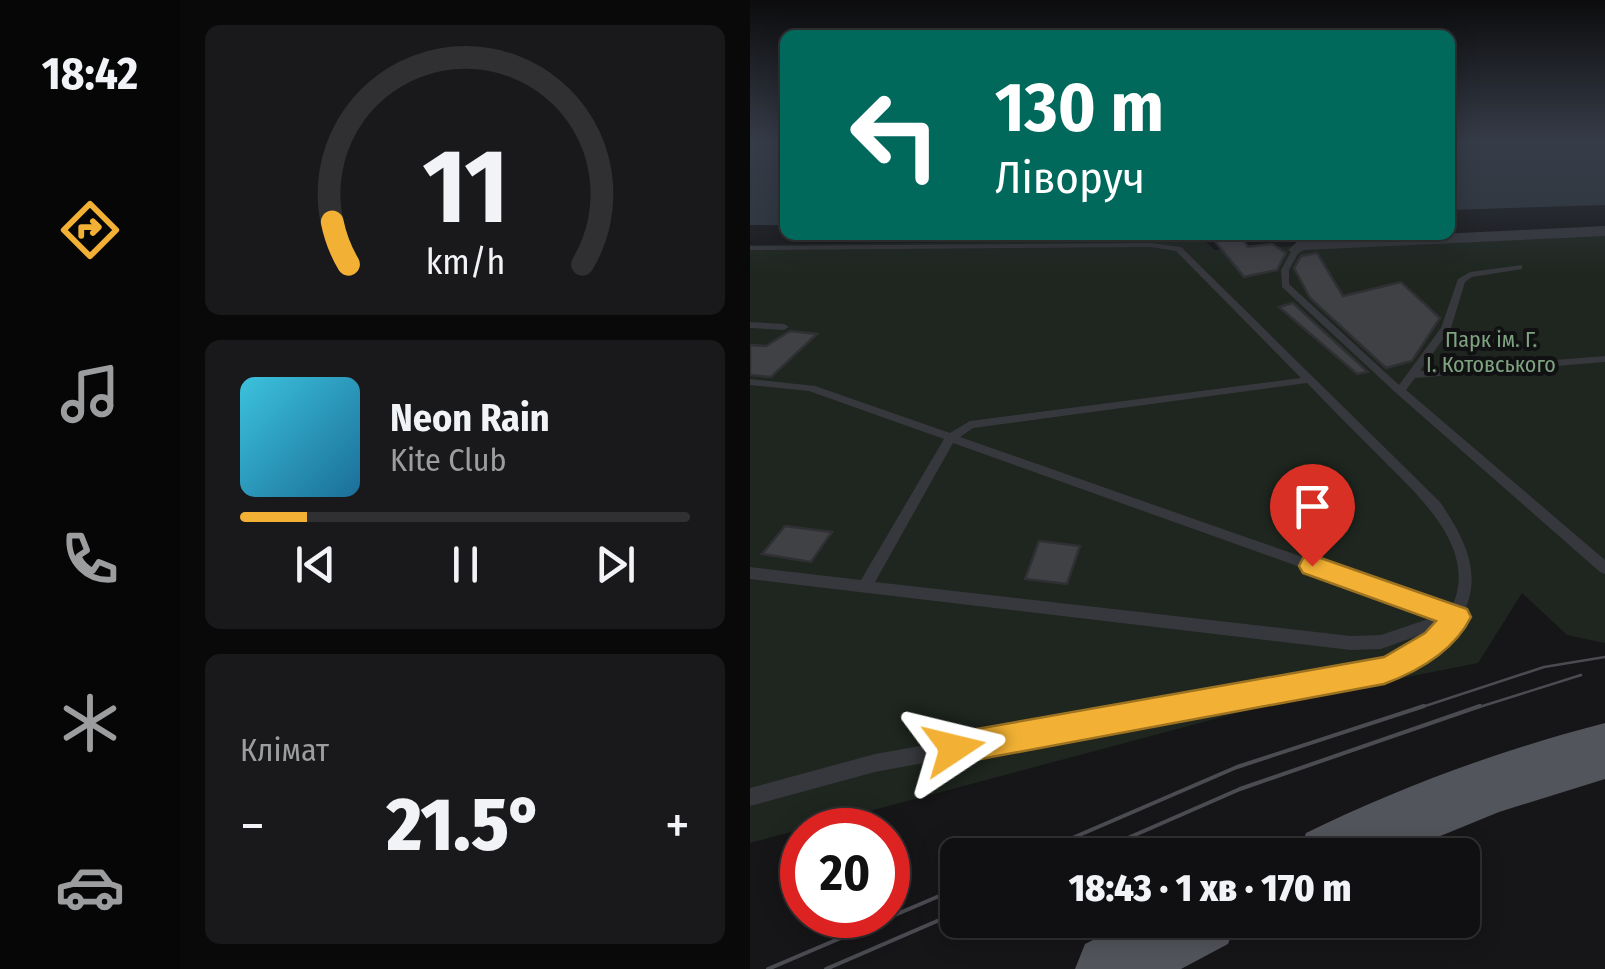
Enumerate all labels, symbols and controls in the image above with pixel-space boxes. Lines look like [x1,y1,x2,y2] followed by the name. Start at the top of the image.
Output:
[42,47,138,101] text: 18:42
[995,66,1164,150] text: 130 m
[830,70,960,200] icon: left
[422,125,508,250] text: 11
[995,151,1145,205] text: Ліворуч
[55,195,125,265] icon: directions
[425,241,505,283] text: km/h
[1426,326,1556,378] park label: Парк ім. Г. І. Котовського
[55,359,125,429] icon: music
[390,395,550,441] text: Neon Rain
[390,441,506,479] text: Kite Club
[1270,464,1355,567] pin
[1285,479,1340,534] icon: arrive
[55,524,125,594] icon: phone
[288,537,343,592] icon: previous
[438,537,493,592] icon: pause
[588,537,643,592] icon: next
[55,688,125,758] icon: climate
[902,696,1006,800] position arrow
[240,731,329,769] text: Клімат
[387,780,543,870] text: 21.5°
[240,793,265,859] text: −
[665,793,690,859] text: +
[780,808,910,938] speed limit sign: 20
[55,852,125,922] icon: car
[1069,865,1351,911] text: 18:43 · 1 хв · 170 m

